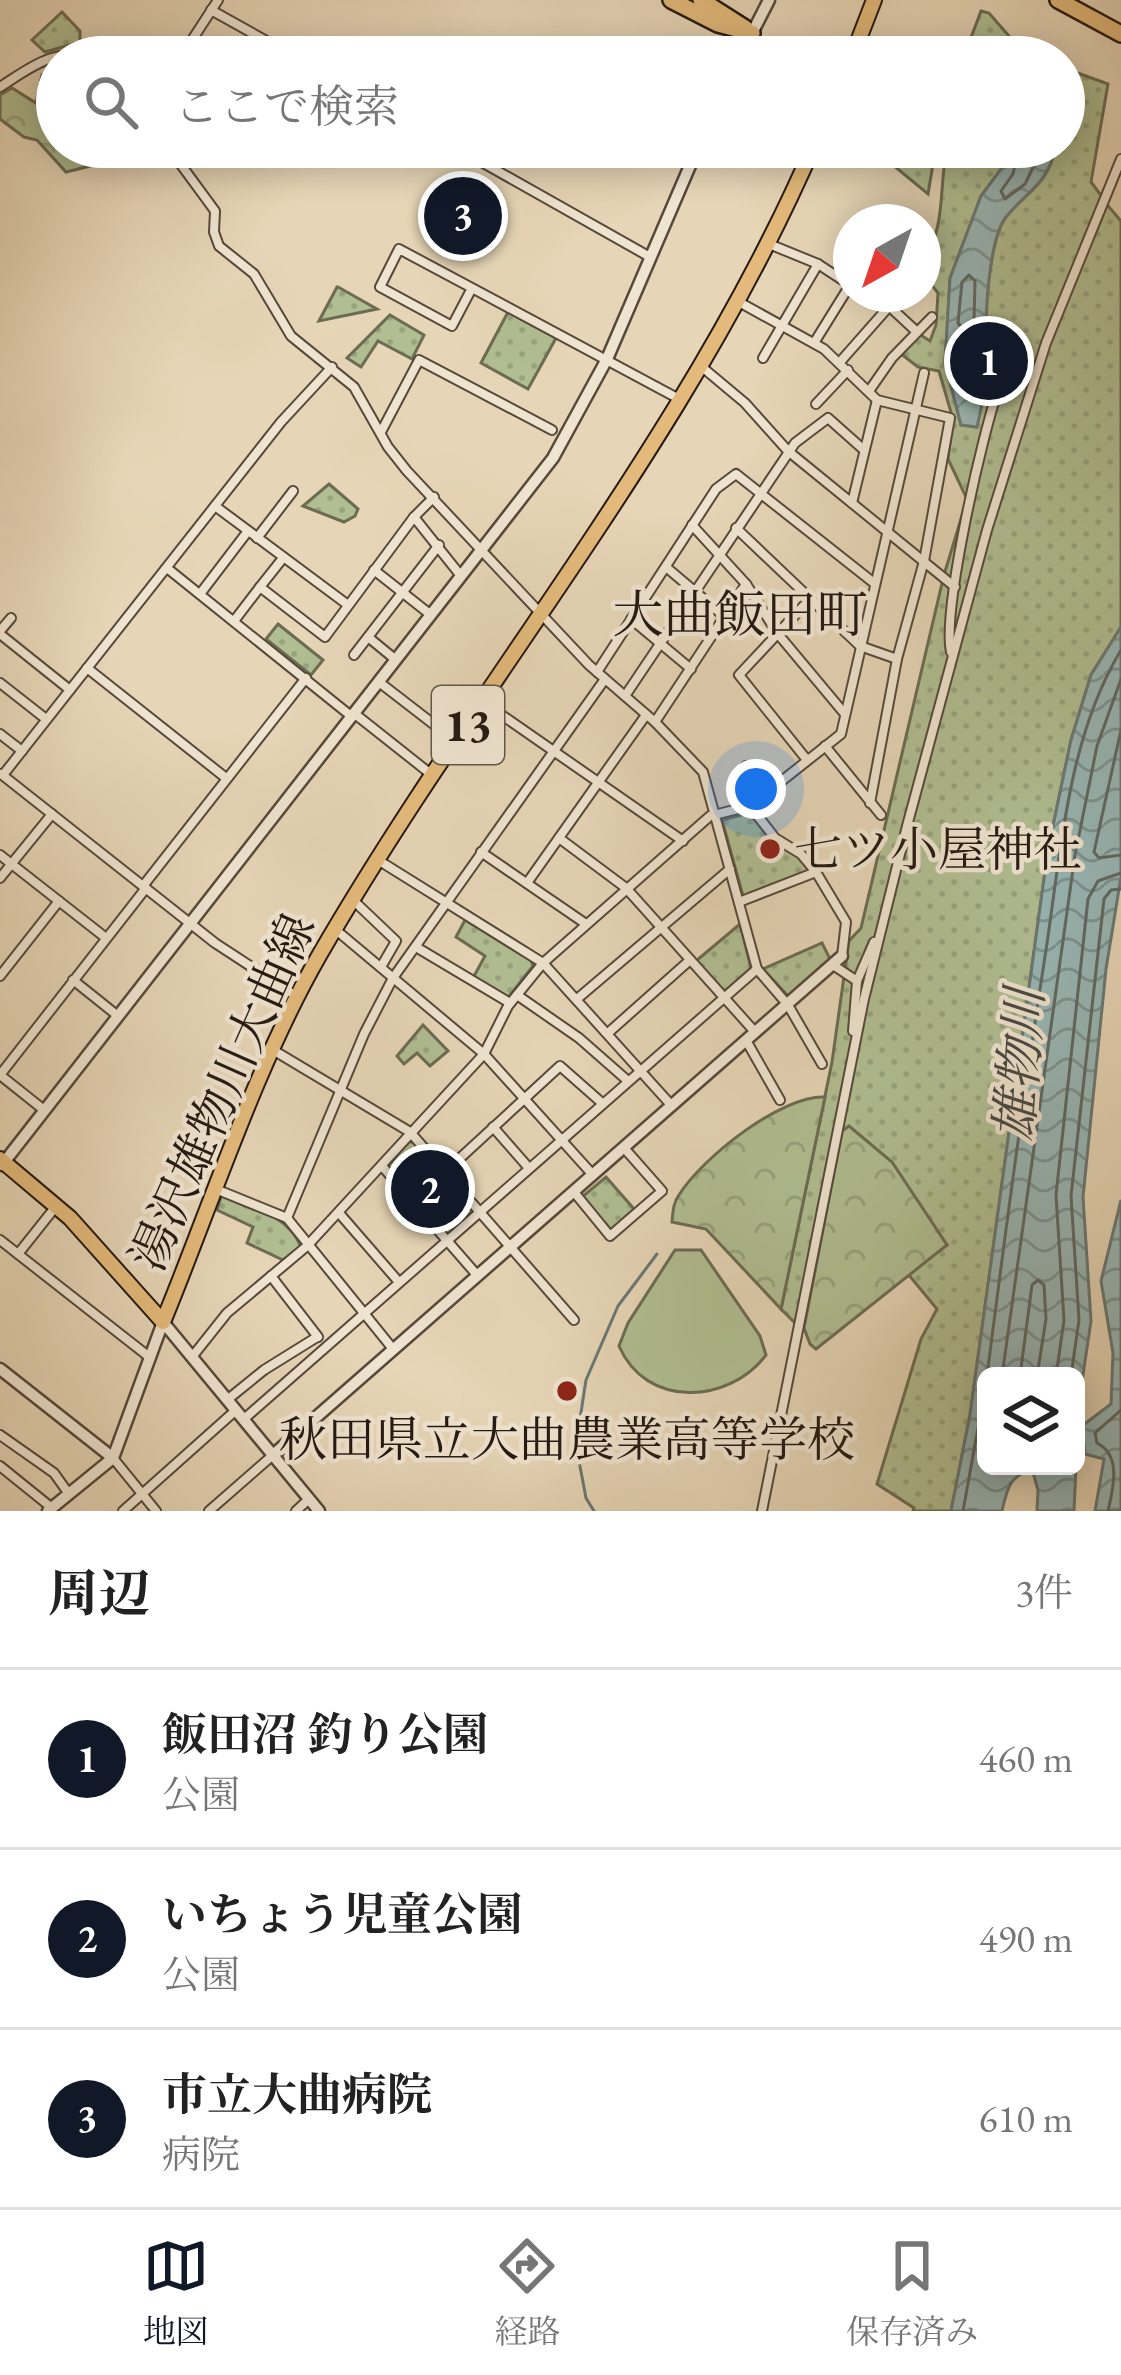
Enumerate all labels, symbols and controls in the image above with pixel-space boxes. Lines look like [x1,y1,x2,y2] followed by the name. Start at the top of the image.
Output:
[36,36,1085,168] search box
[78,69,144,135] icon: search
[174,77,399,135] text: ここで検索
[424,171,502,261] pin: 3
[833,204,941,312] north arrow
[950,316,1028,406] pin: 1
[612,581,868,647] district label: 大曲飯田町
[432,686,504,764] road number: 13
[726,759,786,819] your location
[794,818,1082,880] place label: 七ツ小屋神社
[757,836,783,862] marker: 七ツ小屋神社
[116,904,328,1280] street label: 湯沢雄物川大曲線
[981,981,1058,1144] water label: 雄物川
[391,1144,469,1234] pin: 2
[977,1367,1085,1475] map controls
[977,1367,1085,1475] button: layers
[554,1378,580,1404] marker: 秋田県立大曲農業高等学校
[279,1408,855,1470] place label: 秋田県立大曲農業高等学校
[48,1560,150,1626] text: 周辺
[1015,1567,1073,1618] text: 3件
[162,1705,488,1763] text: 飯田沼 釣り公園
[77,1733,97,1784] text: 1
[979,1733,1073,1784] text: 460 m
[162,1769,240,1820] text: 公園
[162,1885,522,1943] text: いちょう児童公園
[77,1913,97,1964] text: 2
[979,1913,1073,1964] text: 490 m
[162,1949,240,2000] text: 公園
[162,2065,432,2123] text: 市立大曲病院
[77,2093,97,2144] text: 3
[979,2093,1073,2144] text: 610 m
[162,2129,240,2180] text: 病院
[143,2233,209,2353] tab: 地図
[494,2233,560,2353] tab: 経路
[846,2233,978,2353] tab: 保存済み

